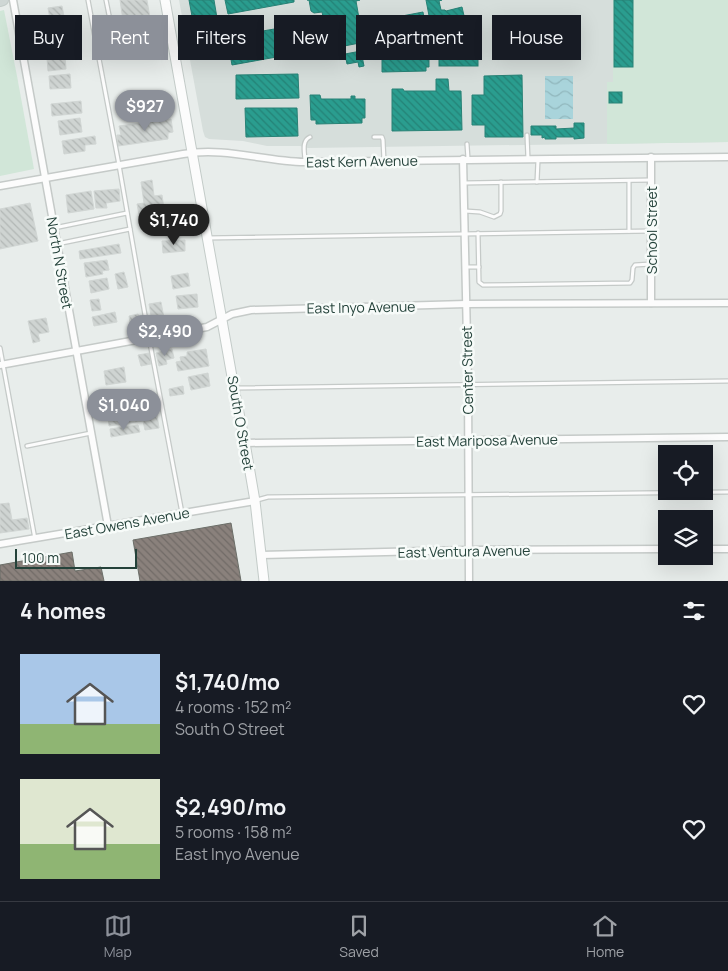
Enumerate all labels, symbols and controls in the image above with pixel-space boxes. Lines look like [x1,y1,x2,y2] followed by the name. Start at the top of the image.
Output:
[15,15,82,60] chip: Buy
[92,15,168,60] chip: Rent
[178,15,264,60] chip: Filters
[274,15,346,60] chip: New
[356,15,482,60] chip: Apartment
[492,15,581,60] chip: House
[115,90,175,132] pin: $927
[126,95,164,117] text: $927
[306,151,418,171] street label: East Kern Avenue
[642,185,661,274] street label: School Street
[133,204,215,246] pin: $1,740
[149,209,199,231] text: $1,740
[43,215,78,311] street label: North N Street
[306,297,416,317] street label: East Inyo Avenue
[124,314,206,357] pin: $2,490
[138,320,192,342] text: $2,490
[457,325,477,415] street label: Center Street
[223,374,259,472] street label: South O Street
[83,388,165,431] pin: $1,040
[98,394,150,416] text: $1,040
[416,429,558,451] street label: East Mariposa Avenue
[658,445,713,565] map controls
[658,445,713,500] button: locate
[63,503,191,543] street label: East Owens Avenue
[658,510,713,565] button: layers
[398,540,530,562] street label: East Ventura Avenue
[15,546,138,569] scale bar
[22,548,59,567] text: 100 m
[20,597,106,625] text: 4 homes
[680,597,708,625] icon: filters
[175,668,280,696] text: $1,740/mo
[60,674,120,734] icon: home
[680,690,708,718] icon: heart
[175,696,291,718] text: 4 rooms · 152 m²
[175,718,285,740] text: South O Street
[175,793,286,821] text: $2,490/mo
[60,799,120,859] icon: home
[680,815,708,843] icon: heart
[175,821,292,843] text: 5 rooms · 158 m²
[175,843,300,865] text: East Inyo Avenue
[104,912,132,961] tab: Map
[339,912,379,961] tab: Saved
[586,912,624,961] tab: Home

